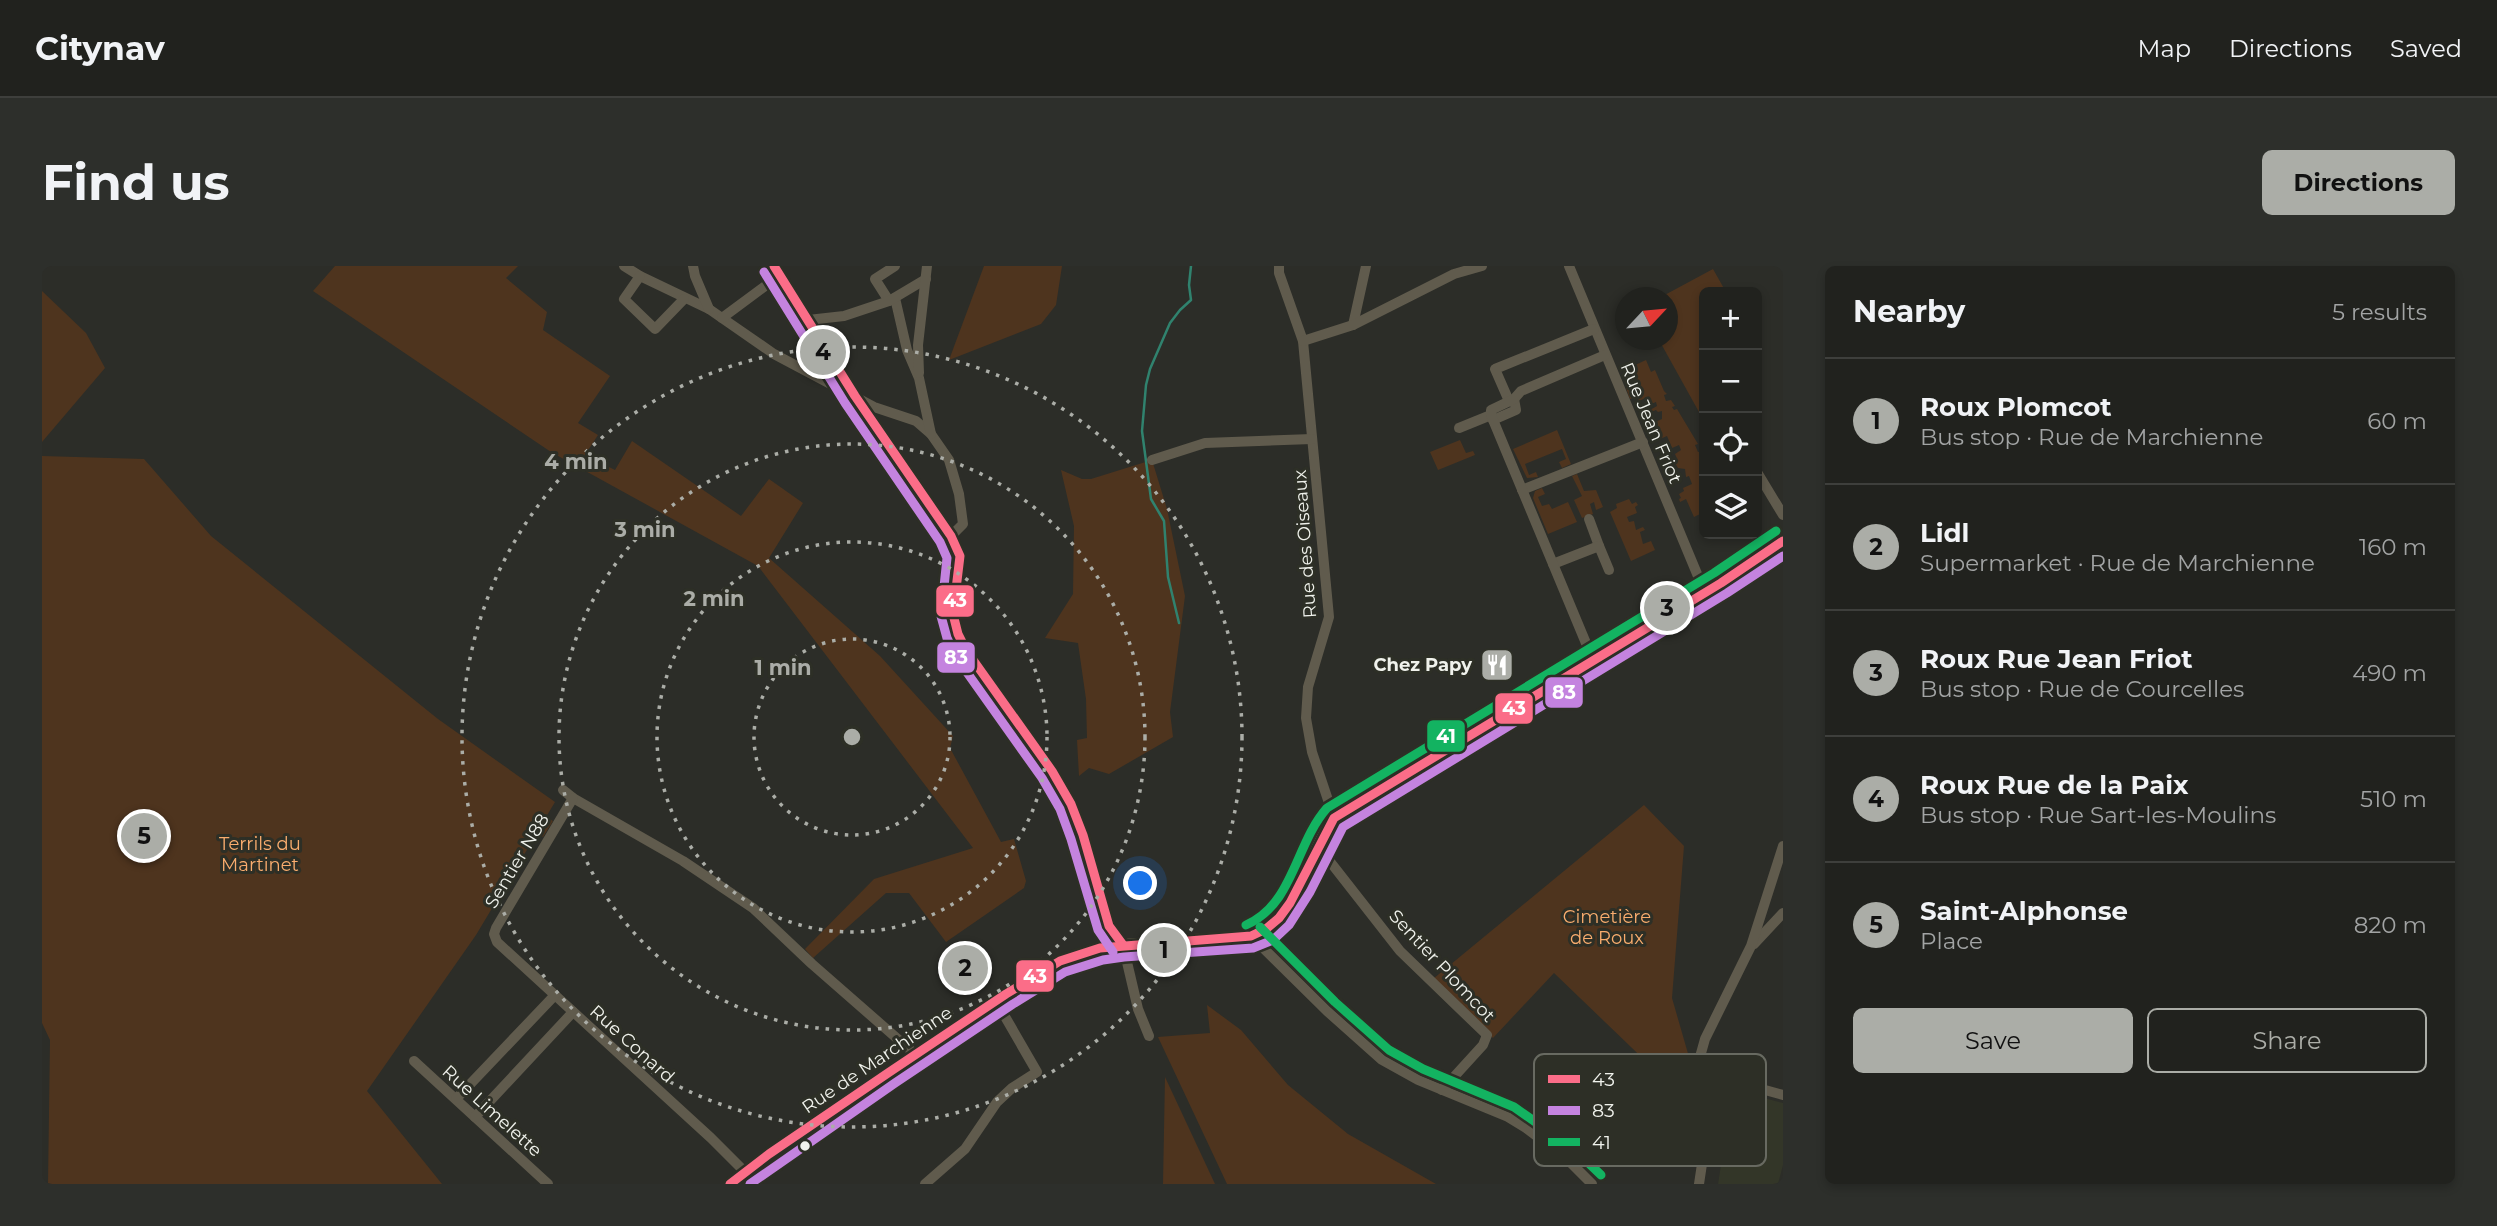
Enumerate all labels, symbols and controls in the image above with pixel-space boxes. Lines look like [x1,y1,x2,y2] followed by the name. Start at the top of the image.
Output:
[35,28,165,68] text: Citynav
[2138,34,2191,63] text: Map
[2229,34,2352,63] text: Directions
[2390,34,2462,63] text: Saved
[2262,150,2455,215] button: Directions
[42,153,230,212] text: Find us
[1615,287,1678,350] north arrow
[1699,287,1762,539] map controls
[1699,287,1762,350] button: +
[1853,293,1965,330] text: Nearby
[2332,298,2427,326] text: 5 results
[800,326,846,378] pin: 4
[1699,350,1762,413] button: −
[1616,359,1686,487] street label: Rue Jean Friot
[1920,391,2112,423] text: Roux Plomcot
[1871,407,1881,435] text: 1
[2367,407,2427,435] text: 60 m
[1699,413,1762,476] button: locate
[1920,423,2263,451] text: Bus stop · Rue de Marchienne
[544,449,608,474] text: 4 min
[1289,469,1321,619] street label: Rue des Oiseaux
[1699,476,1762,539] button: layers
[613,517,676,542] text: 3 min
[1920,517,1969,549] text: Lidl
[1869,533,1883,561] text: 2
[2359,533,2427,561] text: 160 m
[1920,549,2315,577] text: Supermarket · Rue de Marchienne
[1644,582,1690,634] pin: 3
[935,584,975,618] line badge: 43
[683,586,745,611] text: 2 min
[943,589,967,612] text: 43
[936,641,976,674] line badge: 83
[1920,643,2193,675] text: Roux Rue Jean Friot
[944,646,968,669] text: 83
[1478,646,1516,684] restaurant icon: Chez Papy
[1373,654,1472,676] place label: Chez Papy
[754,655,812,680] text: 1 min
[1869,659,1883,687] text: 3
[2352,659,2427,687] text: 490 m
[1920,675,2244,703] text: Bus stop · Rue de Courcelles
[1544,676,1584,709] line badge: 83
[1552,681,1576,704] text: 83
[1494,692,1534,725] line badge: 43
[1502,697,1526,720] text: 43
[1426,719,1466,753] line badge: 41
[840,725,864,749] centre of rings
[1436,725,1456,748] text: 41
[1920,769,2189,801] text: Roux Rue de la Paix
[1868,785,1884,813] text: 4
[2360,785,2427,813] text: 510 m
[1920,801,2276,829] text: Bus stop · Rue Sart-les-Moulins
[121,810,167,862] pin: 5
[480,810,554,912] street label: Sentier N88
[219,833,301,876] park label: Terrils du Martinet
[1123,866,1157,900] your location
[1920,895,2128,927] text: Saint-Alphonse
[1384,905,1500,1027] street label: Sentier Plomcot
[1563,906,1651,949] park label: Cimetière de Roux
[1869,911,1883,939] text: 5
[2354,911,2427,939] text: 820 m
[1141,924,1187,976] pin: 1
[1920,927,1983,955] text: Place
[942,942,988,994] pin: 2
[1015,959,1055,993] line badge: 43
[1023,965,1047,988] text: 43
[585,1000,679,1088] street label: Rue Conard
[798,1001,956,1118] street label: Rue de Marchienne
[1853,1008,2133,1073] button: Save
[2147,1008,2427,1073] button: Share
[1534,1054,1766,1166] legend
[438,1060,547,1162] street label: Rue Limelette
[1592,1068,1615,1091] text: 43
[1592,1099,1615,1122] text: 83
[1592,1131,1611,1154] text: 41
[798,1139,812,1153] unlabelled marker

